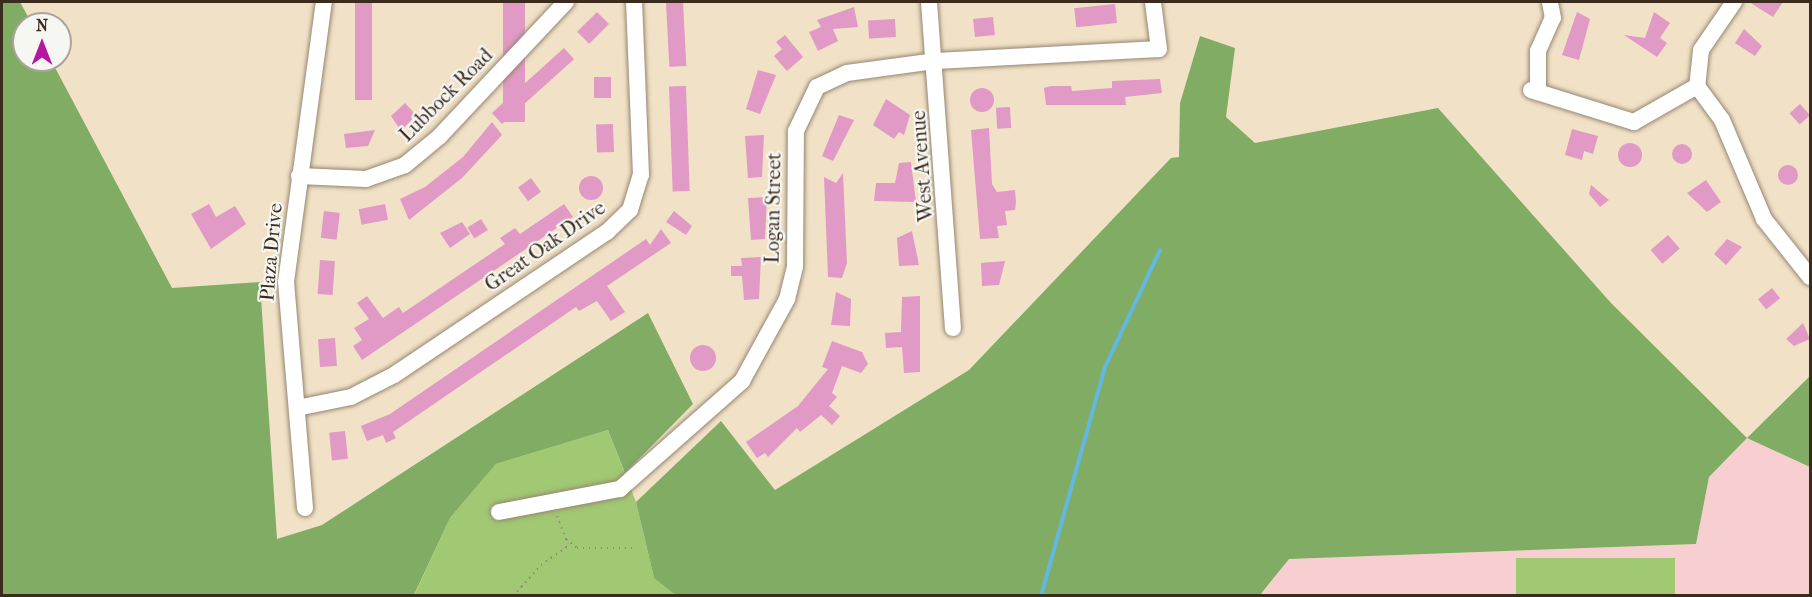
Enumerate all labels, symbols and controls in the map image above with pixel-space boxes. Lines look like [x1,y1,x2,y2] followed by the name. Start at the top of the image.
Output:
[12,12,72,72] north arrow
[36,16,48,35] text: N
[394,43,498,147] street label: Lubbock Road
[906,110,938,222] street label: West Avenue
[760,152,786,264] street label: Logan Street
[480,196,610,296] street label: Great Oak Drive
[255,202,287,302] street label: Plaza Drive

